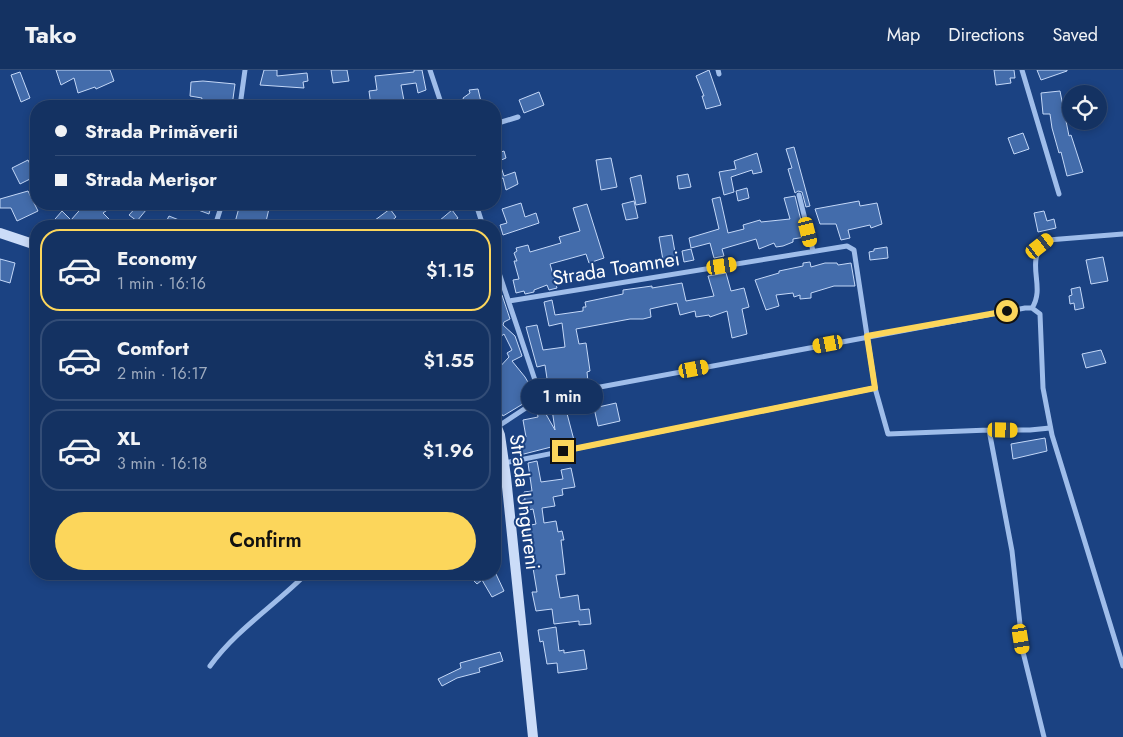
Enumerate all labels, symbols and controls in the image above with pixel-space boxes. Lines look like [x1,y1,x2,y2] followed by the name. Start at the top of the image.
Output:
[25,17,77,52] text: Tako
[887,22,920,48] text: Map
[948,22,1024,48] text: Directions
[1052,22,1098,48] text: Saved
[1062,85,1107,130] map controls
[1062,85,1107,130] button: locate
[85,118,238,145] text: Strada Primăverii
[85,166,217,193] text: Strada Merișor
[797,216,818,248] car
[1023,231,1056,261] car
[550,244,682,293] street label: Strada Toamnei
[117,245,197,272] text: Economy
[57,248,102,293] icon: car
[706,256,737,276] car
[426,257,474,284] text: $1.15
[117,272,206,295] text: 1 min · 16:16
[996,300,1018,322] route start
[811,334,844,354] car
[117,335,189,362] text: Comfort
[57,338,102,383] icon: car
[424,347,474,374] text: $1.55
[677,359,710,379] car
[117,362,207,385] text: 2 min · 16:17
[522,378,604,414] callout: 1 min
[543,385,581,408] text: 1 min
[987,422,1018,438] car
[117,425,140,452] text: XL
[57,428,102,473] icon: car
[502,432,547,572] street label: Strada Ungureni
[423,437,474,464] text: $1.96
[552,440,574,462] route end
[117,452,207,475] text: 3 min · 16:18
[55,512,476,570] button: Confirm
[1011,623,1030,655] car

